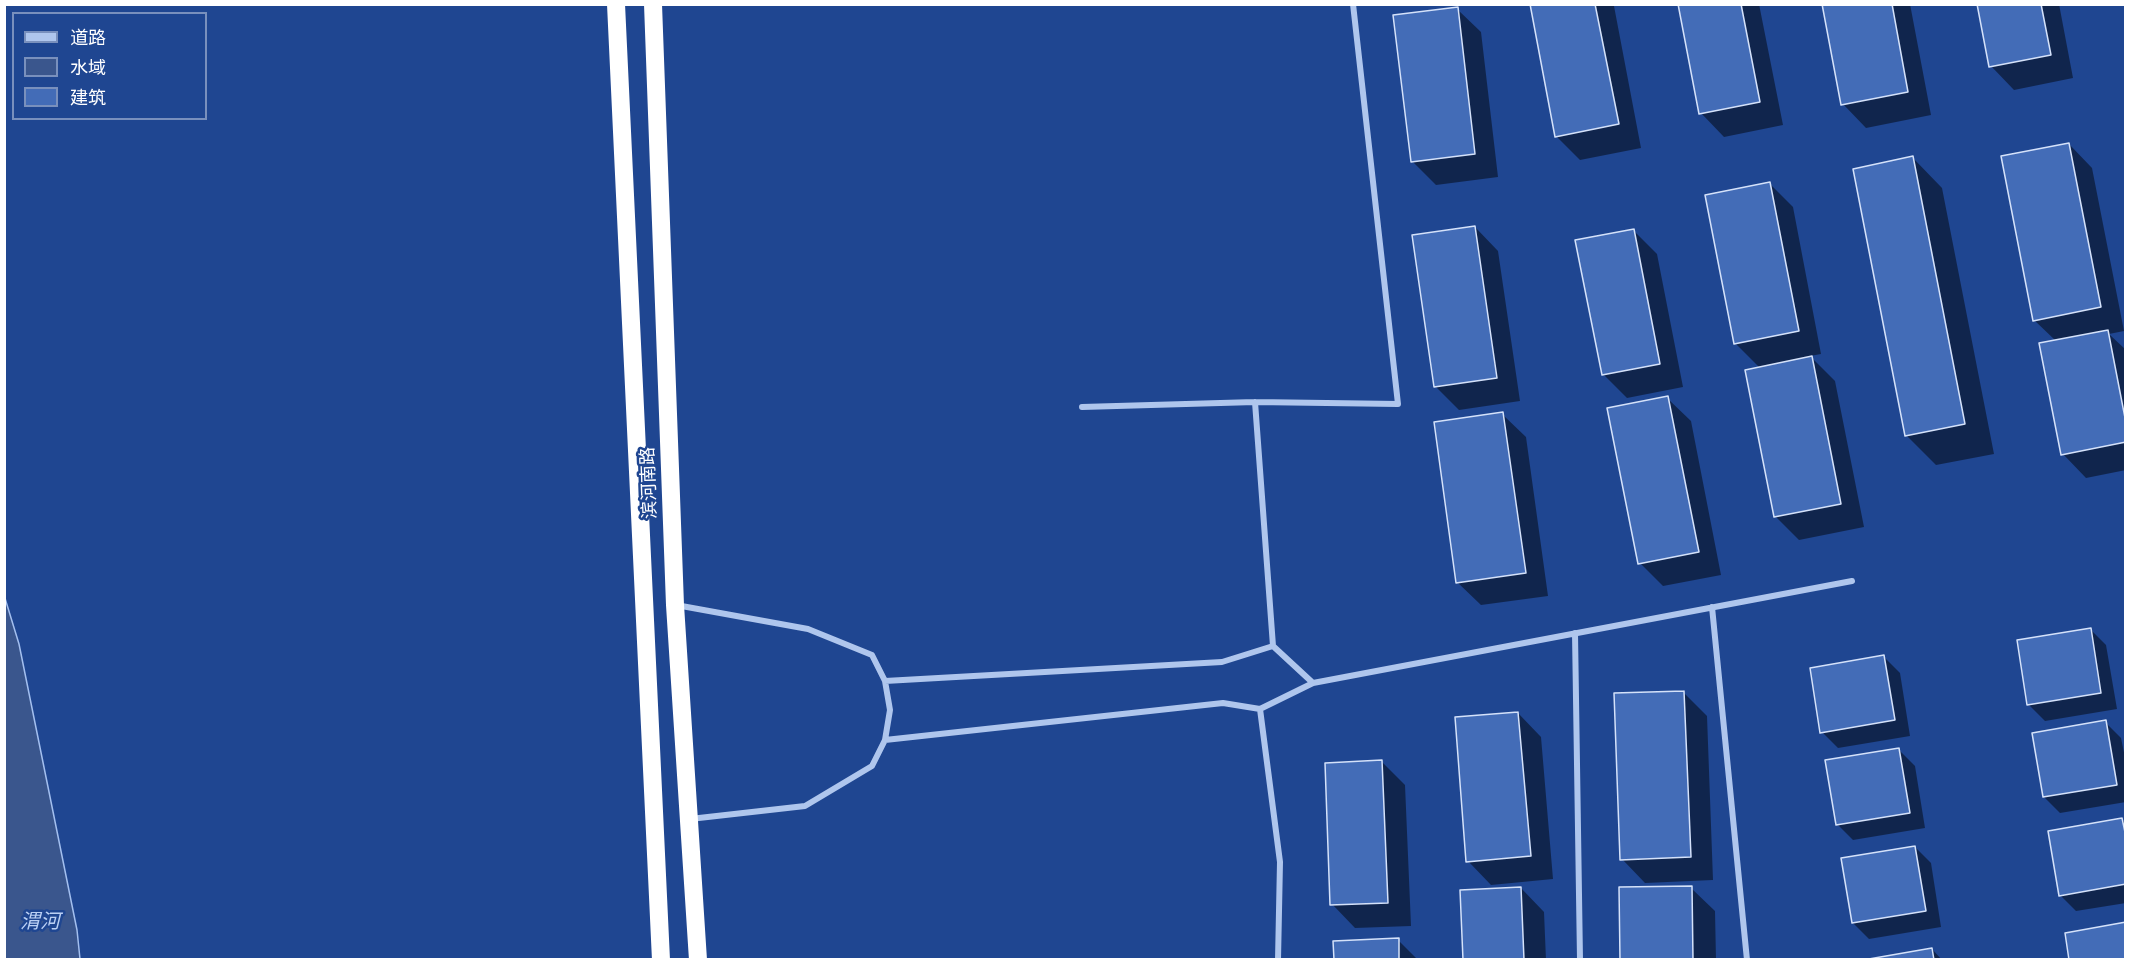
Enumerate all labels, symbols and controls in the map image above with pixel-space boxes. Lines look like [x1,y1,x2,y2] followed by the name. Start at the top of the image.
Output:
[12,12,207,120] legend
[70,25,106,50] text: 道路
[70,55,106,80] text: 水域
[70,85,106,110] text: 建筑
[638,447,662,519] street label: 滨河南路
[20,911,60,935] water label: 渭河

